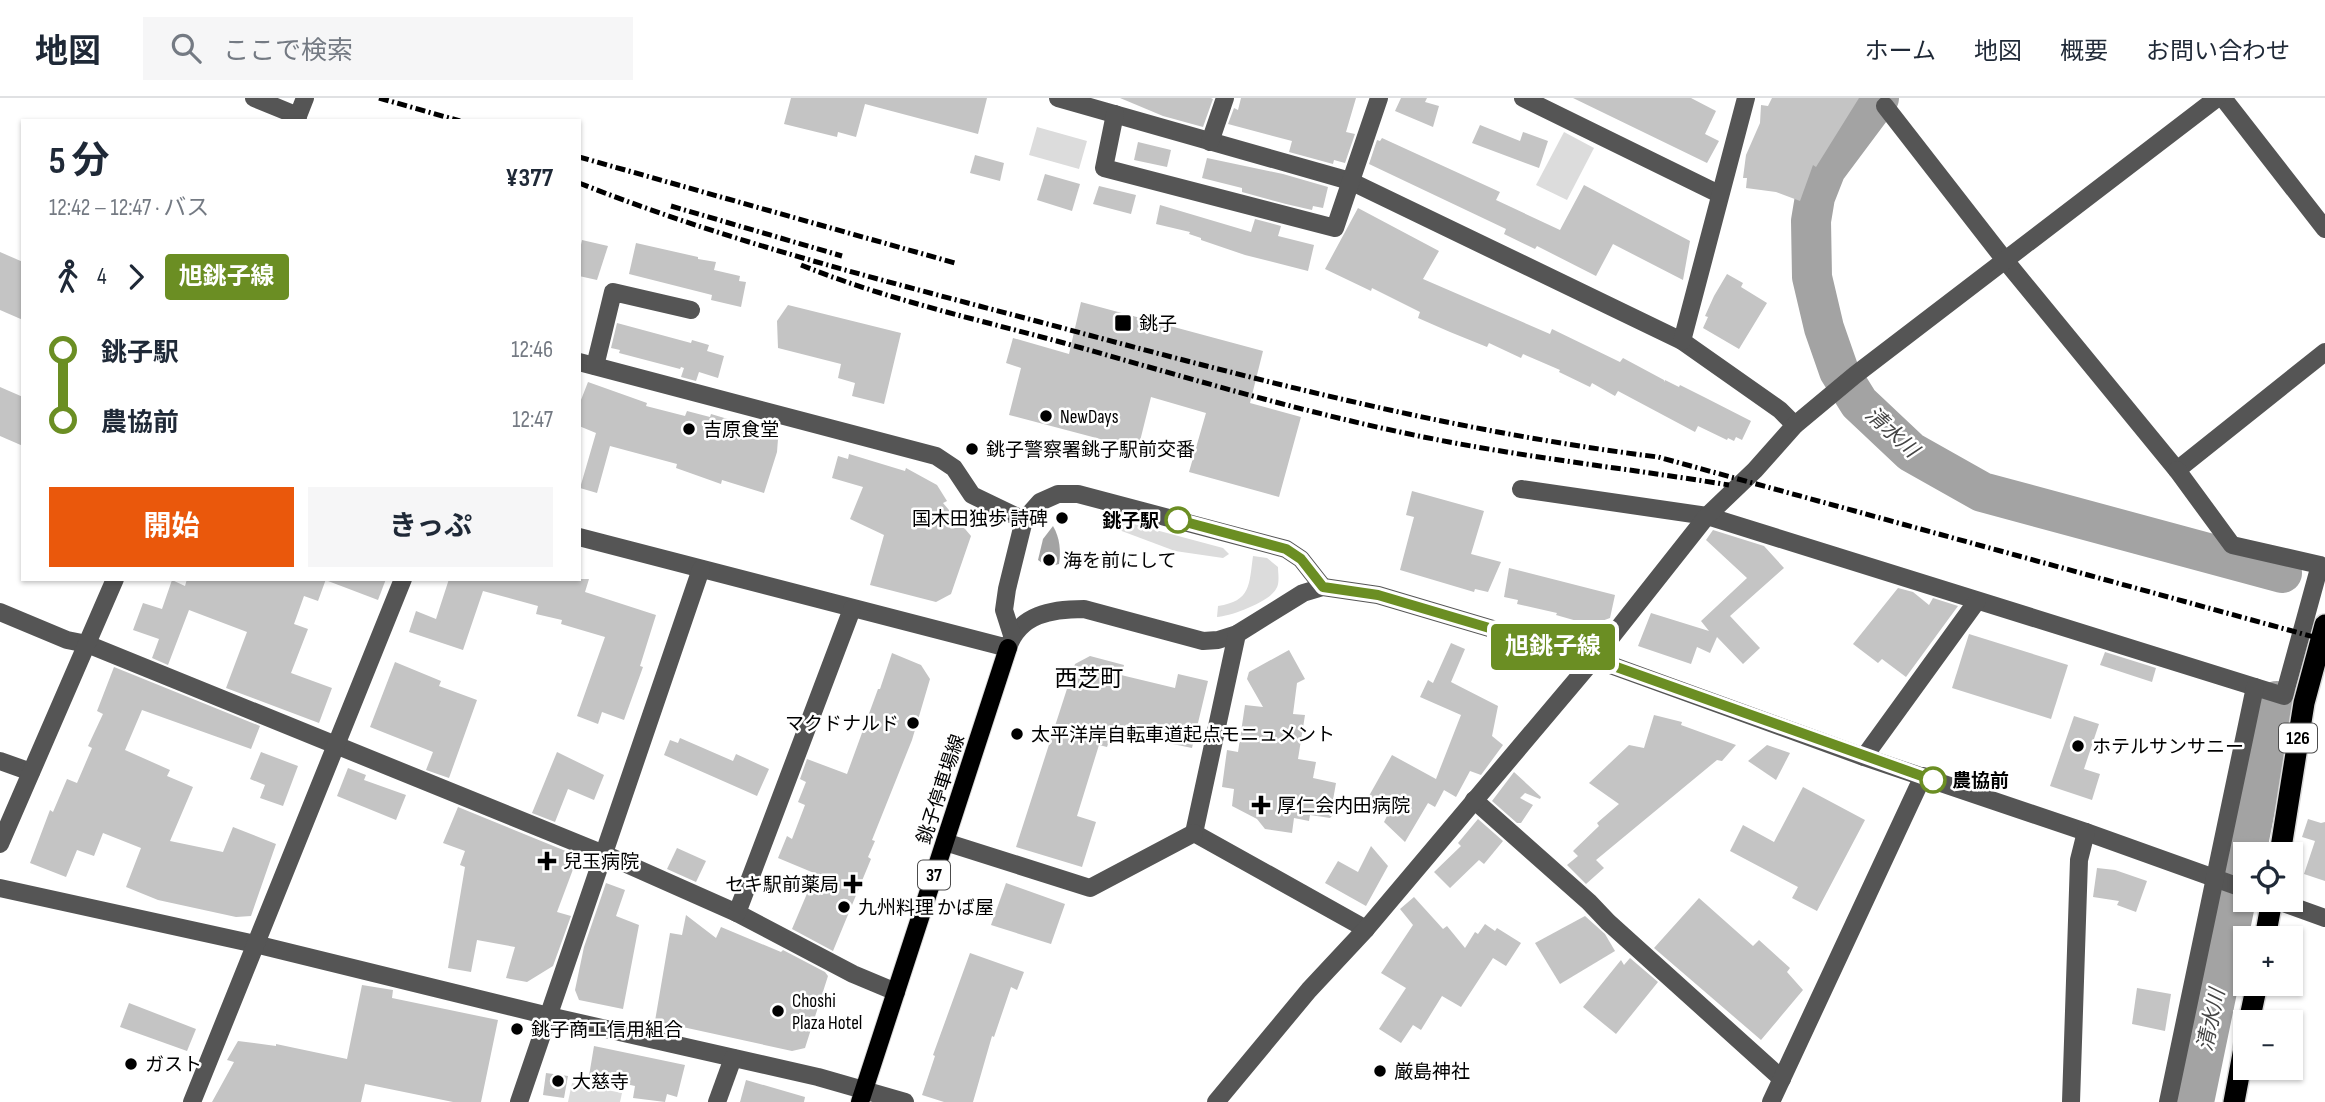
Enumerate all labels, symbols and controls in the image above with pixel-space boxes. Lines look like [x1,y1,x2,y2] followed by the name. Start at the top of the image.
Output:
[143,17,633,80] search box
[167,29,205,67] icon: search
[35,32,101,72] text: 地図
[223,36,353,67] text: ここで検索
[1865,37,1936,66] text: ホーム
[1974,37,2022,66] text: 地図
[2060,37,2108,66] text: 概要
[2146,37,2290,66] text: お問い合わせ
[49,139,110,184] text: 5 分
[505,163,553,194] text: ¥377
[49,194,209,222] text: 12:42 – 12:47 · バス
[49,258,87,296] icon: walk
[117,258,155,296] icon: forward
[179,262,275,291] text: 旭銚子線
[97,263,107,291] text: 4
[1113,313,1133,333] marker: 銚子
[1139,313,1177,336] place label: 銚子
[511,336,553,364] text: 12:46
[101,338,179,369] text: 銚子駅
[1860,402,1925,464] water label: 清水川
[512,406,553,434] text: 12:47
[1060,406,1119,429] place label: NewDays
[101,408,179,439] text: 農協前
[1038,408,1054,424] marker: NewDays
[703,419,779,442] place label: 吉原食堂
[681,421,697,437] marker: 吉原食堂
[986,439,1195,462] place label: 銚子警察署銚子駅前交番
[964,441,980,457] marker: 銚子警察署銚子駅前交番
[49,487,294,567] button: 開始
[308,487,553,567] button: きっぷ
[1165,507,1191,533] marker: 銚子駅
[912,508,1048,531] place label: 国木田独歩 詩碑
[1054,510,1070,526] marker: 国木田独歩 詩碑
[1102,510,1159,533] place label: 銚子駅
[1063,550,1176,573] place label: 海を前にして
[1041,552,1057,568] marker: 海を前にして
[1504,624,1602,670] line badge: 旭銚子線
[1505,632,1601,661] text: 旭銚子線
[1055,665,1124,693] district label: 西芝町
[785,713,899,736] place label: マクドナルド
[905,715,921,731] marker: マクドナルド
[1031,724,1335,747] place label: 太平洋岸自転車道起点モニュメント
[2279,724,2317,752] road number: 126
[1009,726,1025,742] marker: 太平洋岸自転車道起点モニュメント
[913,732,970,847] street label: 銚子停車場線
[2092,736,2244,759] place label: ホテルサンサニー
[2070,738,2086,754] marker: ホテルサンサニー
[1920,767,1946,793] marker: 農協前
[1952,770,2009,793] place label: 農協前
[1251,795,1271,815] marker: 厚仁会内田病院
[1277,795,1410,818] place label: 厚仁会内田病院
[2233,842,2303,1080] map controls
[2233,842,2303,912] button: locate
[537,851,557,871] marker: 兒玉病院
[563,851,639,874] place label: 兒玉病院
[918,860,950,890] road number: 37
[725,874,839,897] place label: セキ駅前薬局
[845,876,861,892] marker: セキ駅前薬局
[858,897,994,920] place label: 九州料理 かば屋
[836,899,852,915] marker: 九州料理 かば屋
[2233,926,2303,996] button: +
[2193,985,2231,1054] water label: 清水川
[792,990,862,1035] place label: Choshi Plaza Hotel
[770,1003,786,1019] marker: Choshi Plaza Hotel
[2233,1010,2303,1080] button: −
[531,1019,683,1042] place label: 銚子商工信用組合
[509,1021,525,1037] marker: 銚子商工信用組合
[145,1054,202,1077] place label: ガスト
[123,1056,139,1072] marker: ガスト
[1394,1061,1470,1084] place label: 厳島神社
[1372,1063,1388,1079] marker: 厳島神社
[572,1071,629,1094] place label: 大慈寺
[550,1073,566,1089] marker: 大慈寺

